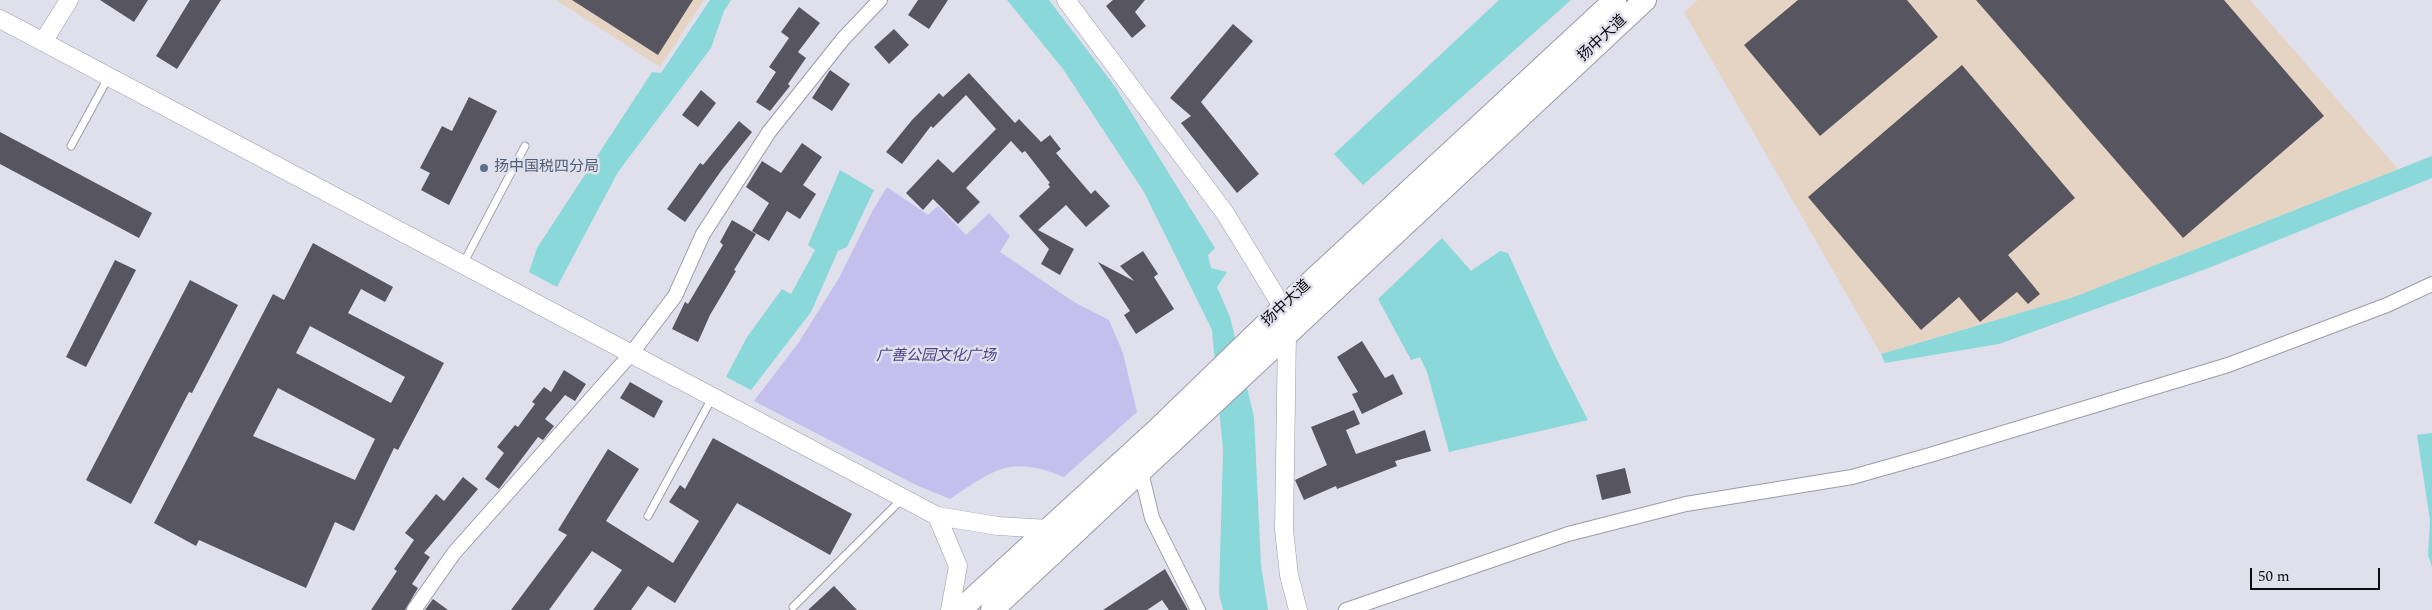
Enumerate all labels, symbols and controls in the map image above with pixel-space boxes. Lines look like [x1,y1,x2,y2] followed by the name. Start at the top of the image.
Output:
[1575,12,1631,66] street label: 扬中大道
[494,159,599,177] place label: 扬中国税四分局
[478,162,490,174] marker: 扬中国税四分局
[1259,277,1315,331] street label: 扬中大道
[876,348,996,366] park label: 广善公园文化广场
[2252,558,2382,590] scale bar
[2258,565,2290,588] text: 50 m

